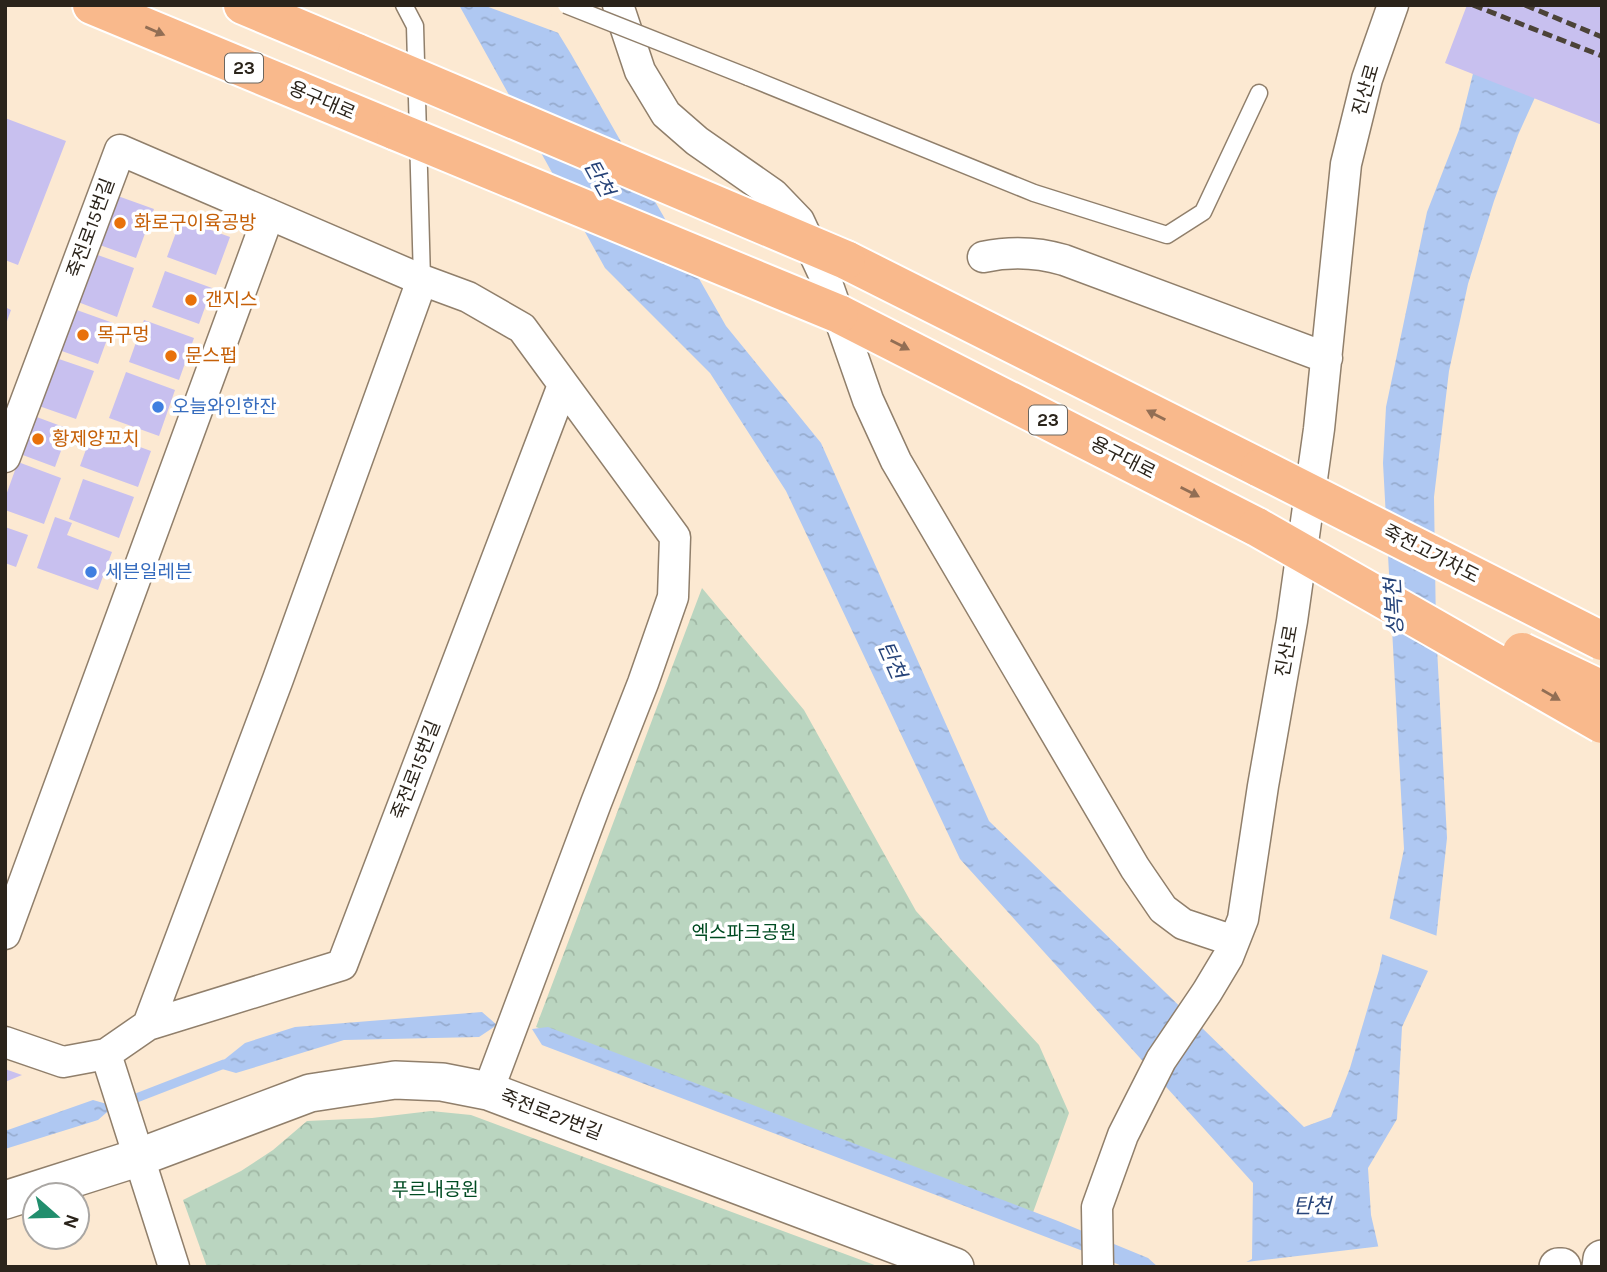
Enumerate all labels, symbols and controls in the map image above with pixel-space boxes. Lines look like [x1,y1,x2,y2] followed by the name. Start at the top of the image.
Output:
[145,26,166,37] one-way arrow
[225,54,263,82] road number: 23
[1348,62,1384,118] street label: 진산로
[286,77,358,125] street label: 용구대로
[579,155,620,203] water label: 탄천
[63,175,119,281] street label: 죽전로15번길
[134,212,256,234] place label: 화로구이육공방
[112,215,128,231] marker: 화로구이육공방
[205,289,257,311] place label: 갠지스
[183,292,199,308] marker: 갠지스
[97,324,149,346] place label: 목구멍
[75,327,91,343] marker: 목구멍
[890,339,910,350] one-way arrow
[185,345,237,367] place label: 문스펍
[163,348,179,364] marker: 문스펍
[172,396,277,418] place label: 오늘와인한잔
[150,399,166,415] marker: 오늘와인한잔
[1029,406,1067,434] road number: 23
[1146,410,1166,421] one-way arrow
[52,428,139,450] place label: 황제양꼬치
[30,431,46,447] marker: 황제양꼬치
[1087,432,1159,484] street label: 용구대로
[1180,487,1200,498] one-way arrow
[1379,520,1483,588] street label: 죽전고가차도
[105,561,192,583] place label: 세븐일레븐
[83,564,99,580] marker: 세븐일레븐
[1380,575,1408,637] water label: 성복천
[1272,623,1302,679] street label: 진산로
[873,637,912,685] water label: 탄천
[1541,689,1560,701] one-way arrow
[387,717,445,823] street label: 죽전로15번길
[692,922,796,944] park label: 엑스파크공원
[497,1085,605,1145] street label: 죽전로27번길
[391,1179,479,1201] park label: 푸르내공원
[21,1181,91,1251] north arrow
[1293,1194,1334,1218] water label: 탄천
[58,1211,84,1232] text: N

